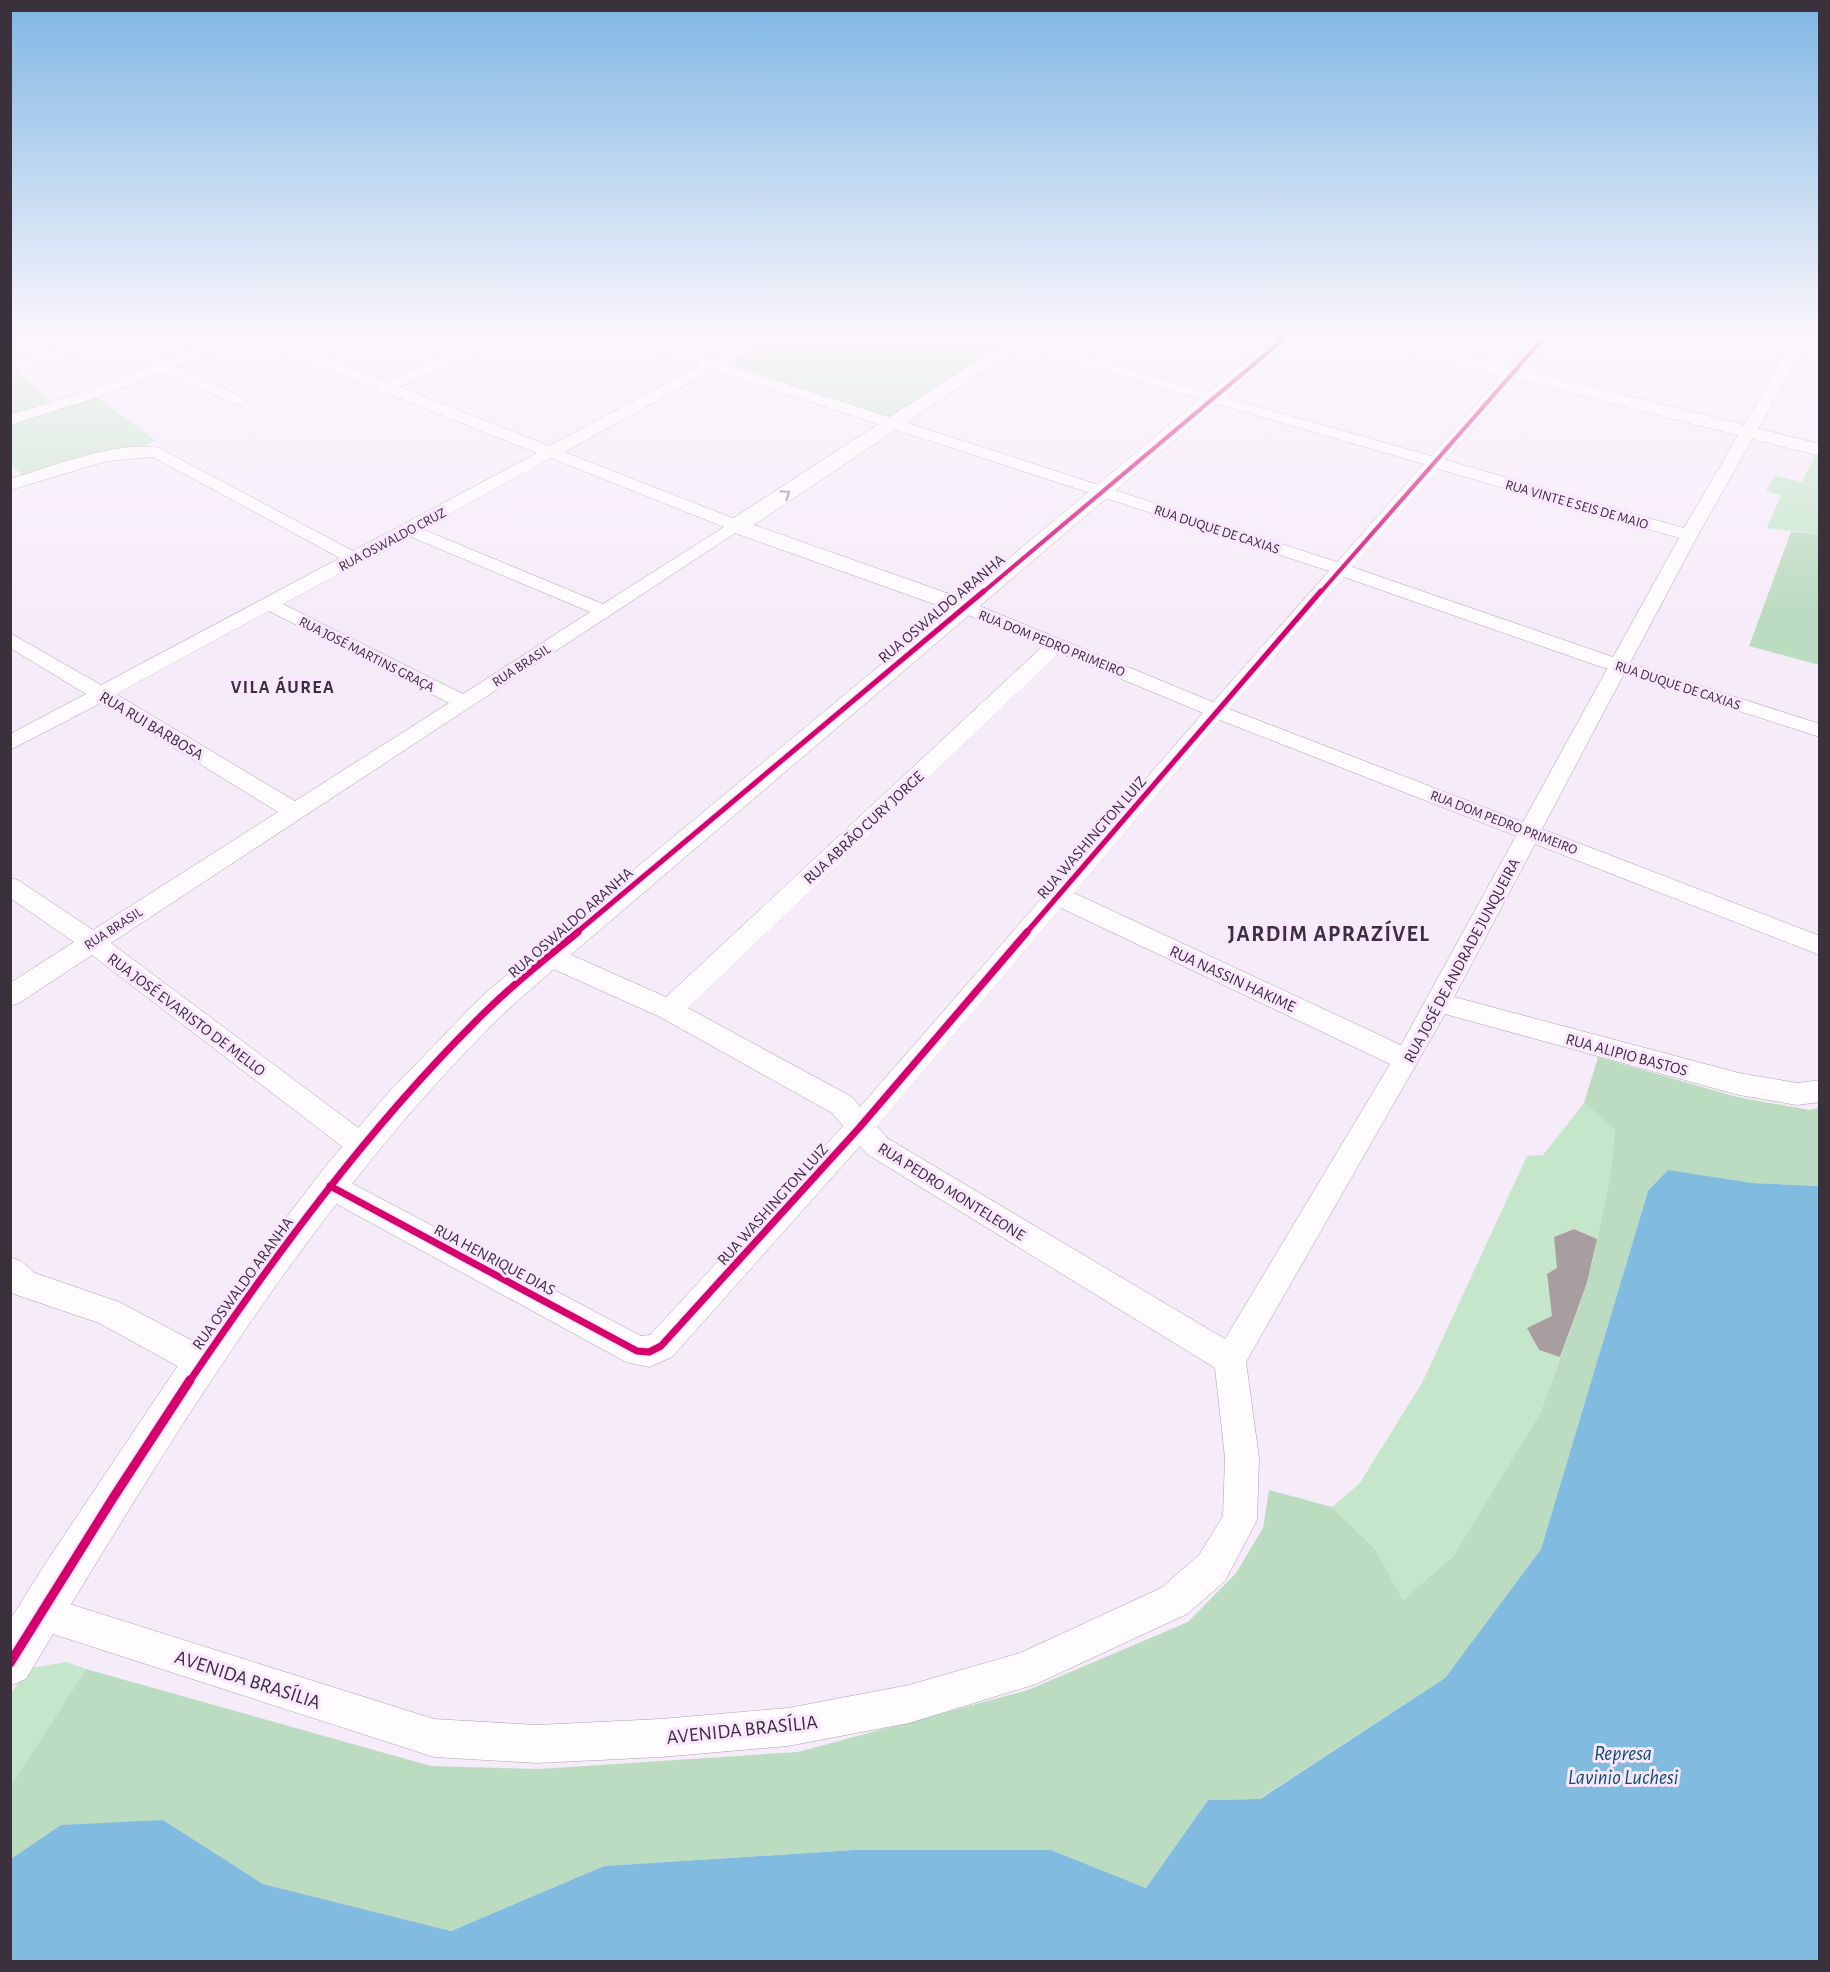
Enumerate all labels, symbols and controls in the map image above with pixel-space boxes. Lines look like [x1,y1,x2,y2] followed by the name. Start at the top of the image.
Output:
[1504,478,1650,532] street label: RUA VINTE E SEIS DE MAIO
[780,489,790,501] one-way arrow
[1152,503,1281,557] street label: RUA DUQUE DE CAXIAS
[337,506,448,574] street label: RUA OSWALDO CRUZ
[875,551,1008,666] street label: RUA OSWALDO ARANHA
[976,608,1127,680] street label: RUA DOM PEDRO PRIMEIRO
[297,612,438,695] street label: RUA JOSÉ MARTINS GRAÇA
[490,642,553,690] street label: RUA BRASIL
[1613,659,1742,713] street label: RUA DUQUE DE CAXIAS
[231,676,335,697] district label: VILA ÁUREA
[97,689,206,763] street label: RUA RUI BARBOSA
[799,767,927,887] street label: RUA ABRÃO CURY JORGE
[1034,773,1149,902] street label: RUA WASHINGTON LUIZ
[1428,788,1579,858] street label: RUA DOM PEDRO PRIMEIRO
[1399,855,1524,1066] street label: RUA JOSÉ DE ANDRADE JUNQUEIRA
[505,864,636,981] street label: RUA OSWALDO ARANHA
[82,905,145,953] street label: RUA BRASIL
[1228,920,1430,945] district label: JARDIM APRAZÍVEL
[1167,943,1298,1015] street label: RUA NASSIN HAKIME
[105,949,269,1079] street label: RUA JOSÉ EVARISTO DE MELLO
[1564,1031,1689,1079] street label: RUA ALIPIO BASTOS
[875,1140,1028,1244] street label: RUA PEDRO MONTELEONE
[714,1141,831,1268] street label: RUA WASHINGTON LUIZ
[189,1214,296,1353] street label: RUA OSWALDO ARANHA
[431,1221,558,1299] street label: RUA HENRIQUE DIAS
[172,1646,324,1713] street label: AVENIDA BRASÍLIA
[665,1711,819,1748] street label: AVENIDA BRASÍLIA
[1568,1743,1679,1788] water label: Represa Lavinio Luchesi

